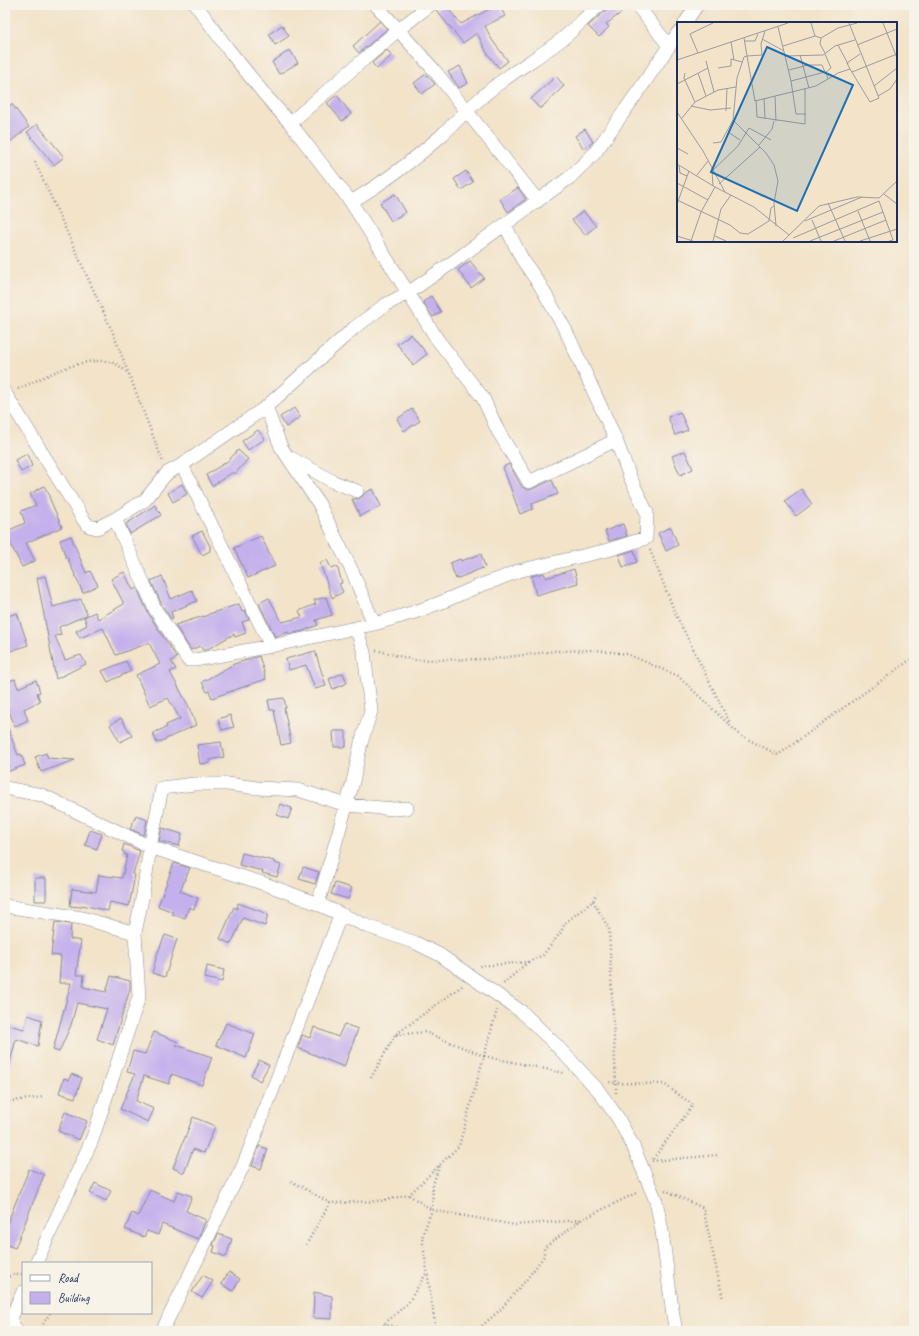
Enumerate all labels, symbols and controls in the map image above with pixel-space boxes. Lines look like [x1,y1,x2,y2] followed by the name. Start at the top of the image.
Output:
[677,22,897,242] inset map
[22,1262,152,1314] legend
[58,1270,80,1286] text: Road
[58,1290,90,1306] text: Building

